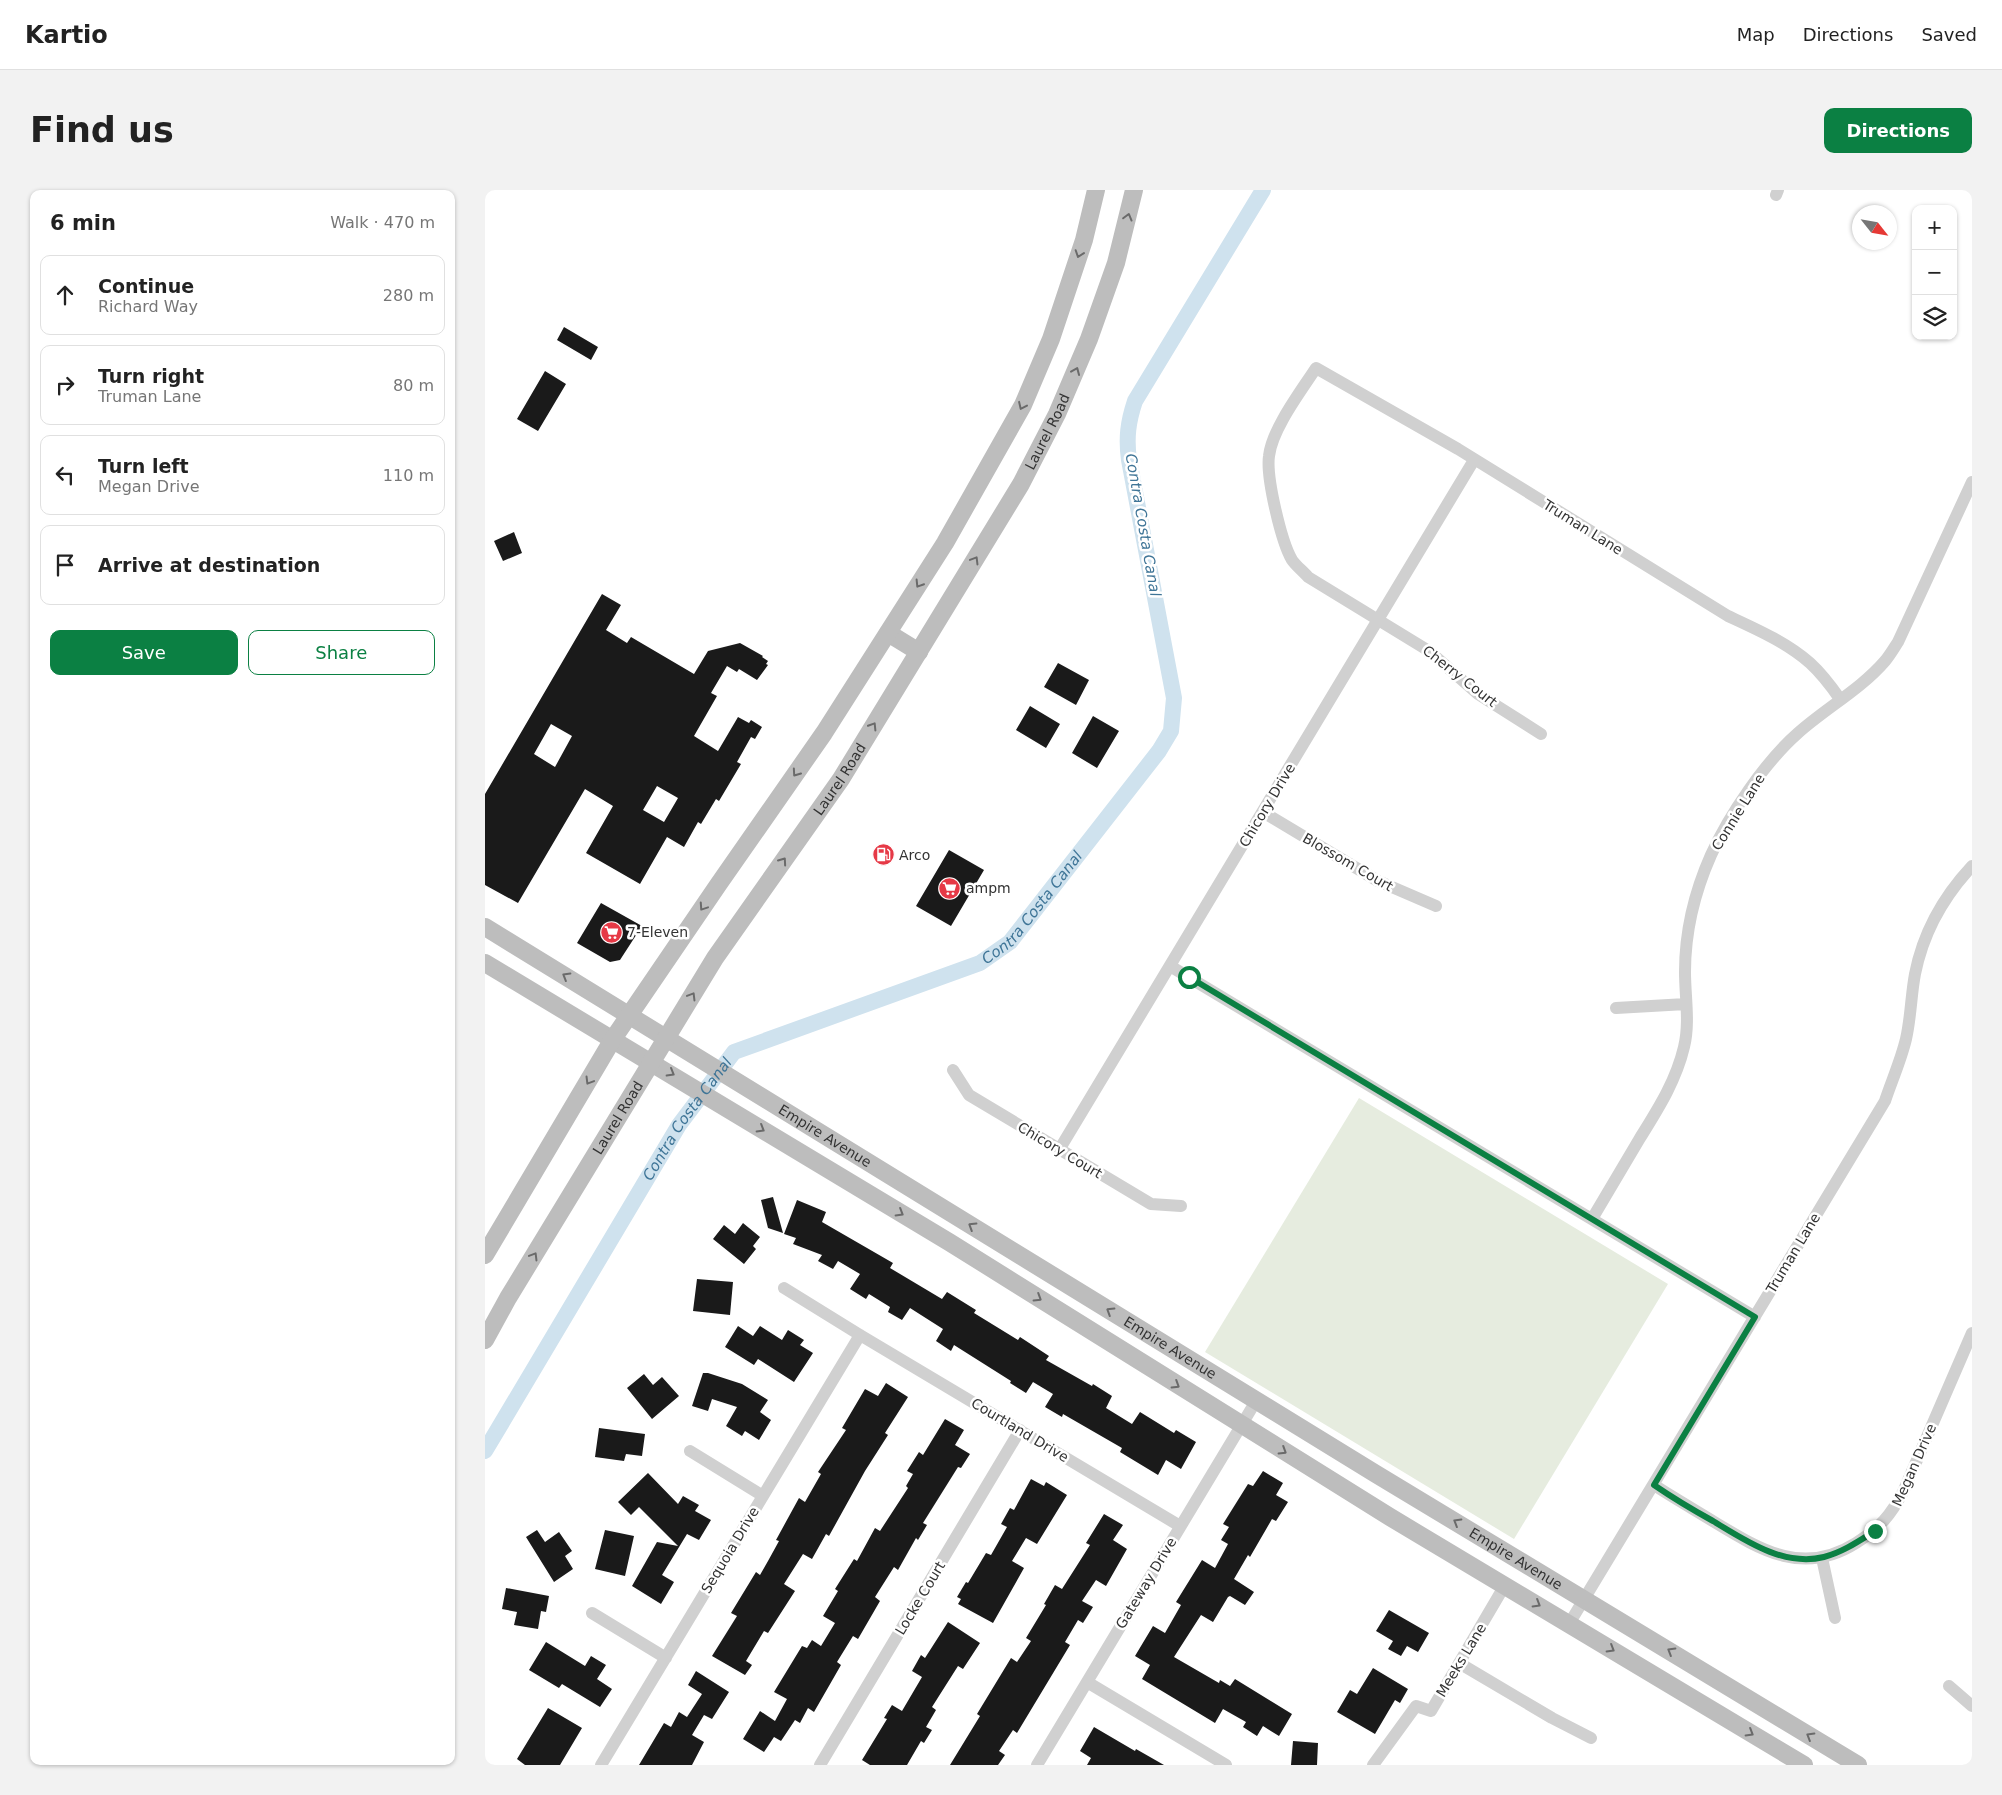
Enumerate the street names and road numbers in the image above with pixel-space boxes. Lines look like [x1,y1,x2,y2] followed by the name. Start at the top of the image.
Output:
[1022,391,1073,472] street label: Laurel Road
[1540,496,1626,558] street label: Truman Lane
[1420,642,1501,710] street label: Cherry Court
[810,740,869,818] street label: Laurel Road
[1236,760,1298,850] street label: Chicory Drive
[1708,771,1768,853] street label: Connie Lane
[1300,830,1397,895] street label: Blossom Court
[589,1078,646,1157] street label: Laurel Road
[776,1101,874,1170] street label: Empire Avenue
[1015,1118,1106,1182] street label: Chicory Court
[1762,1210,1823,1297] street label: Truman Lane
[1121,1313,1219,1382] street label: Empire Avenue
[969,1395,1071,1465] street label: Courtland Drive
[1889,1421,1939,1509] street label: Megan Drive
[698,1504,762,1596] street label: Sequoia Drive
[1467,1524,1565,1593] street label: Empire Avenue
[1112,1534,1180,1632] street label: Gateway Drive
[892,1558,948,1638] street label: Locke Court
[1433,1620,1489,1700] street label: Meeks Lane

